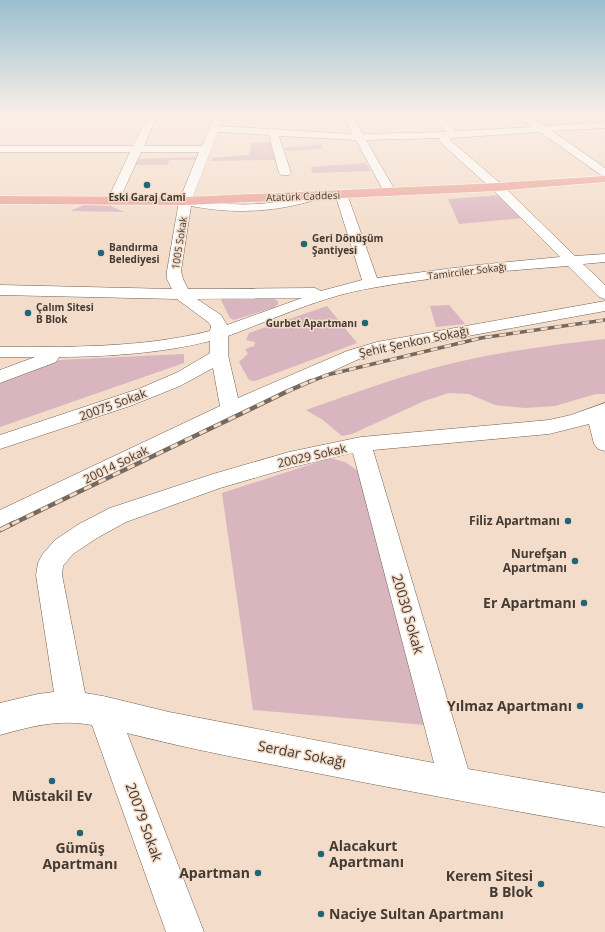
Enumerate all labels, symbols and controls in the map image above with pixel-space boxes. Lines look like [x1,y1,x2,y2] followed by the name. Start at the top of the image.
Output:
[142,180,152,190] marker: Eski Garaj Cami
[266,188,340,204] street label: Atatürk Caddesi
[108,190,186,204] place label: Eski Garaj Cami
[168,215,190,270] street label: 1005 Sokak
[312,231,384,257] place label: Geri Dönüşüm Şantiyesi
[299,239,309,249] marker: Geri Dönüşüm Şantiyesi
[109,240,160,266] place label: Bandırma Belediyesi
[96,248,106,258] marker: Bandırma Belediyesi
[427,259,507,283] street label: Tamirciler Sokağı
[36,300,94,326] place label: Çalım Sitesi B Blok
[23,308,33,318] marker: Çalım Sitesi B Blok
[266,316,357,330] place label: Gurbet Apartmanı
[360,318,370,328] marker: Gurbet Apartmanı
[357,322,470,361] street label: Şehit Şenkon Sokağı
[77,384,150,425] street label: 20075 Sokak
[276,439,349,472] street label: 20029 Sokak
[80,441,152,488] street label: 20014 Sokak
[469,512,560,529] place label: Filiz Apartmanı
[563,516,573,526] marker: Filiz Apartmanı
[503,545,567,576] place label: Nurefşan Apartmanı
[570,556,580,566] marker: Nurefşan Apartmanı
[388,572,429,657] street label: 20030 Sokak
[483,593,576,612] place label: Er Apartmanı
[579,598,589,608] marker: Er Apartmanı
[447,696,572,715] place label: Yılmaz Apartmanı
[575,701,585,711] marker: Yılmaz Apartmanı
[256,736,348,771] street label: Serdar Sokağı
[47,776,57,786] marker: Müstakil Ev
[121,780,168,864] street label: 20079 Sokak
[12,786,92,805] place label: Müstakil Ev
[75,828,85,838] marker: Gümüş Apartmanı
[329,836,404,871] place label: Alacakurt Apartmanı
[42,838,118,873] place label: Gümüş Apartmanı
[316,849,326,859] marker: Alacakurt Apartmanı
[179,863,250,882] place label: Apartman
[446,866,533,901] place label: Kerem Sitesi B Blok
[253,868,263,878] marker: Apartman
[536,879,546,889] marker: Kerem Sitesi B Blok
[329,904,504,923] place label: Naciye Sultan Apartmanı
[316,909,326,919] marker: Naciye Sultan Apartmanı

